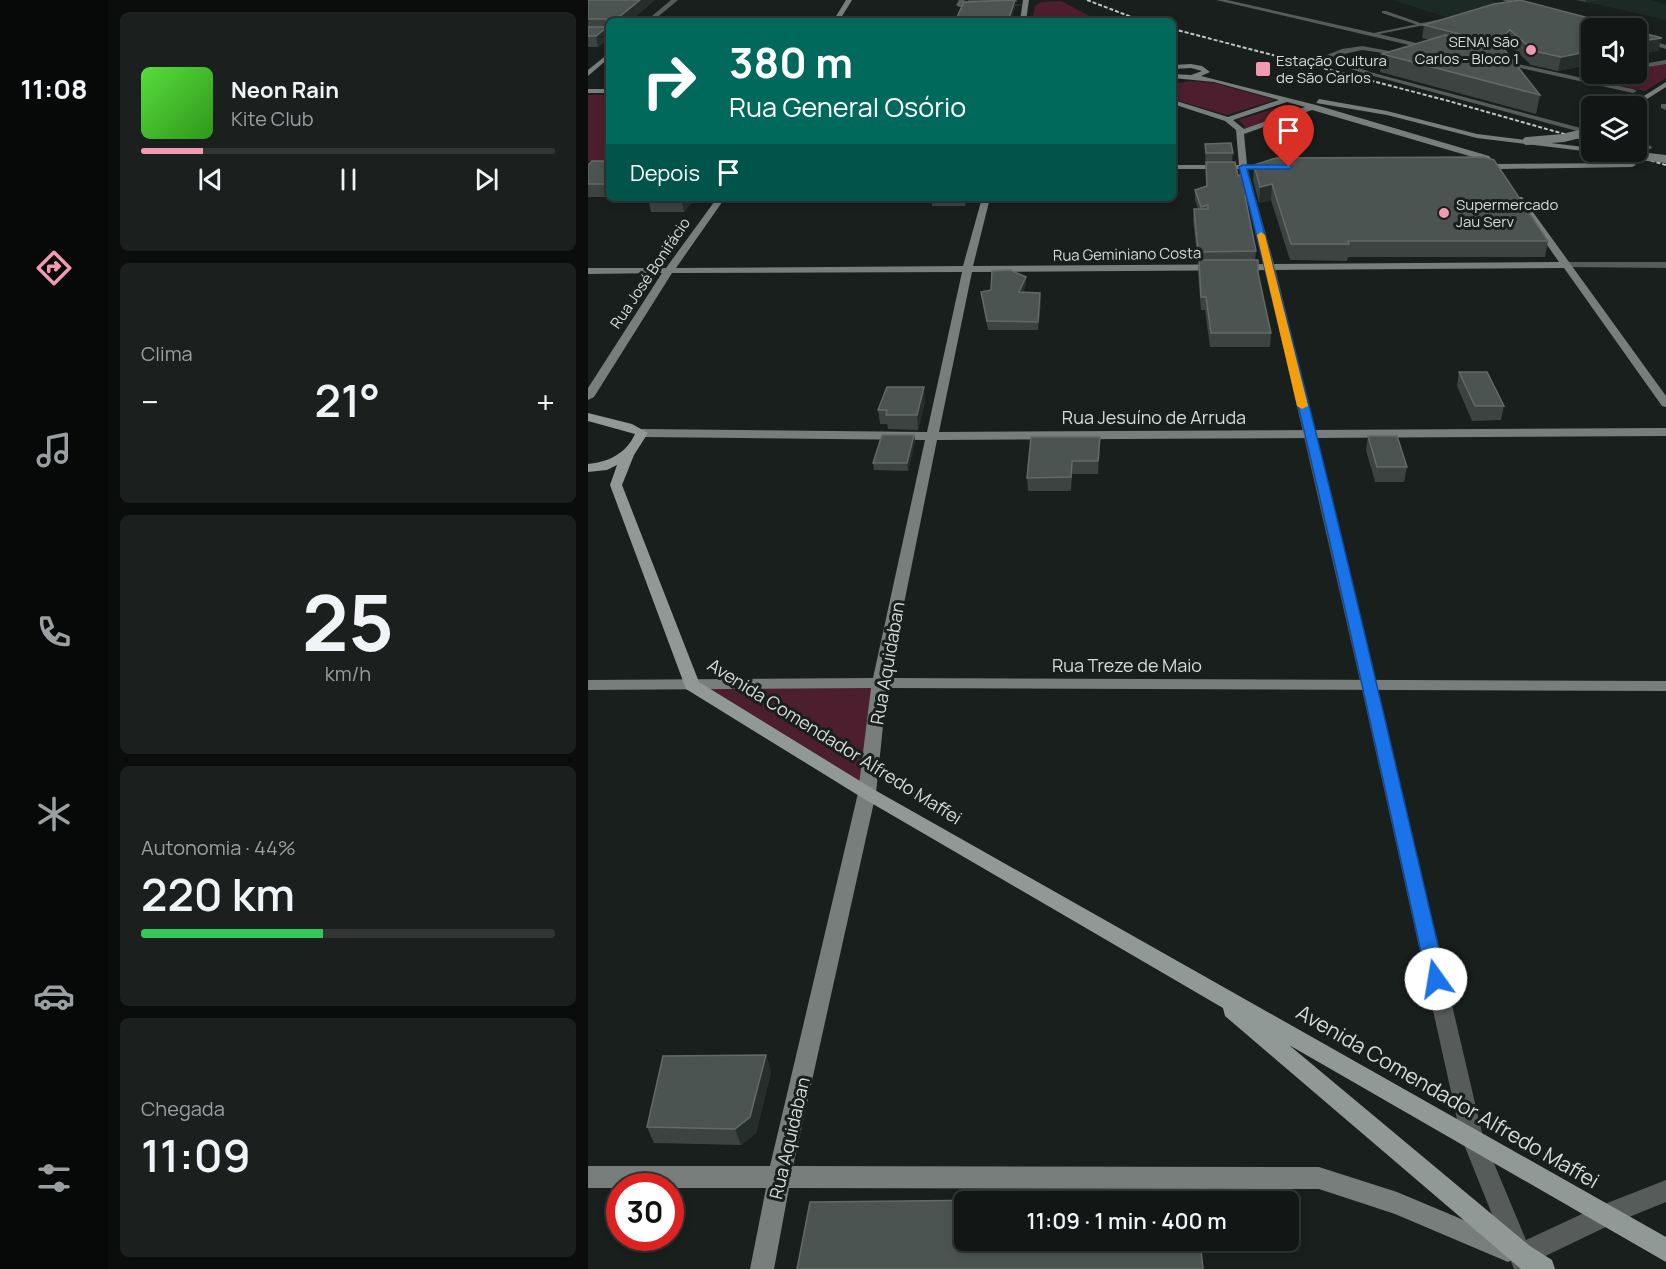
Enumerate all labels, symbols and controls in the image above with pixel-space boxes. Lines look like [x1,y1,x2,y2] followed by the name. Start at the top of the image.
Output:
[1581,18,1647,162] map controls
[1581,18,1647,84] button: sound
[1415,31,1519,69] place label: SENAI São Carlos - Bloco 1
[729,33,853,91] text: 380 m
[630,42,708,120] icon: right
[1524,43,1538,57] marker: SENAI São Carlos - Bloco 1
[1276,50,1387,88] place label: Estação Cultura de São Carlos
[1254,60,1272,78] marker: Estação Cultura de São Carlos
[20,70,88,107] text: 11:08
[231,75,339,105] text: Neon Rain
[729,88,966,125] text: Rua General Osório
[1581,96,1647,162] button: layers
[231,105,314,132] text: Kite Club
[1263,105,1314,167] pin
[1272,114,1305,147] icon: arrive
[712,156,745,189] icon: arrive
[630,158,700,188] text: Depois
[194,163,227,196] icon: previous
[332,163,365,196] icon: pause
[470,163,503,196] icon: next
[1456,194,1558,232] place label: Supermercado Jau Serv
[1437,206,1451,220] marker: Supermercado Jau Serv
[605,213,695,333] street label: Rua José Bonifácio
[1053,242,1201,266] street label: Rua Geminiano Costa
[33,247,75,289] icon: directions
[141,340,193,367] text: Clima
[315,369,380,431] text: 21°
[141,379,159,424] text: −
[536,379,555,424] text: +
[1062,405,1246,429] street label: Rua Jesuíno de Arruda
[33,429,75,471] icon: music
[302,568,394,674] text: 25
[864,600,910,726] street label: Rua Aquidaban
[33,611,75,653] icon: phone
[703,652,967,830] street label: Avenida Comendador Alfredo Maffei
[1052,653,1202,677] street label: Rua Treze de Maio
[325,660,371,687] text: km/h
[33,793,75,835] icon: climate
[141,834,296,861] text: Autonomia · 44%
[141,863,295,925] text: 220 km
[1404,947,1468,1011] position arrow
[33,975,75,1017] icon: car
[1292,998,1604,1194] street label: Avenida Comendador Alfredo Maffei
[763,1075,815,1201] street label: Rua Aquidaban
[141,1095,225,1122] text: Chegada
[141,1124,251,1186] text: 11:09
[33,1157,75,1199] icon: filters
[606,1173,684,1251] speed limit sign: 30
[1026,1206,1227,1236] text: 11:09 · 1 min · 400 m

